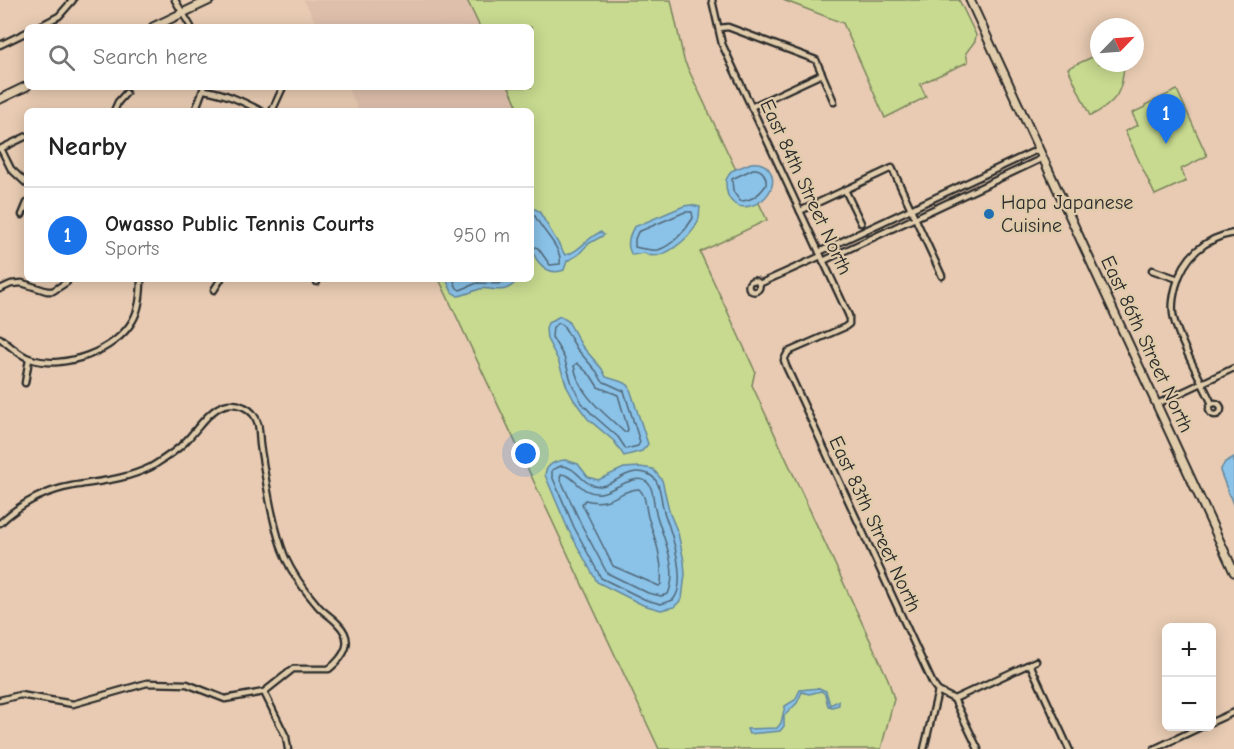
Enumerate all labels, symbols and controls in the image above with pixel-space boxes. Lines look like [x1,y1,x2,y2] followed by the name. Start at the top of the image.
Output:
[1090,18,1144,72] north arrow
[24,24,534,90] search box
[45,41,78,74] icon: search
[93,44,208,70] text: Search here
[1146,94,1186,144] pin: 1
[755,96,857,278] street label: East 84th Street North
[48,132,127,162] text: Nearby
[1001,191,1133,237] place label: Hapa Japanese Cuisine
[982,207,996,221] marker: Hapa Japanese Cuisine
[105,211,374,237] text: Owasso Public Tennis Courts
[64,224,71,247] text: 1
[453,224,510,247] text: 950 m
[105,237,159,260] text: Sports
[1096,252,1198,436] street label: East 86th Street North
[824,432,926,616] street label: East 83th Street North
[511,439,540,468] your location
[1162,623,1216,731] map controls
[1162,623,1216,677] button: +
[1162,677,1216,731] button: −

